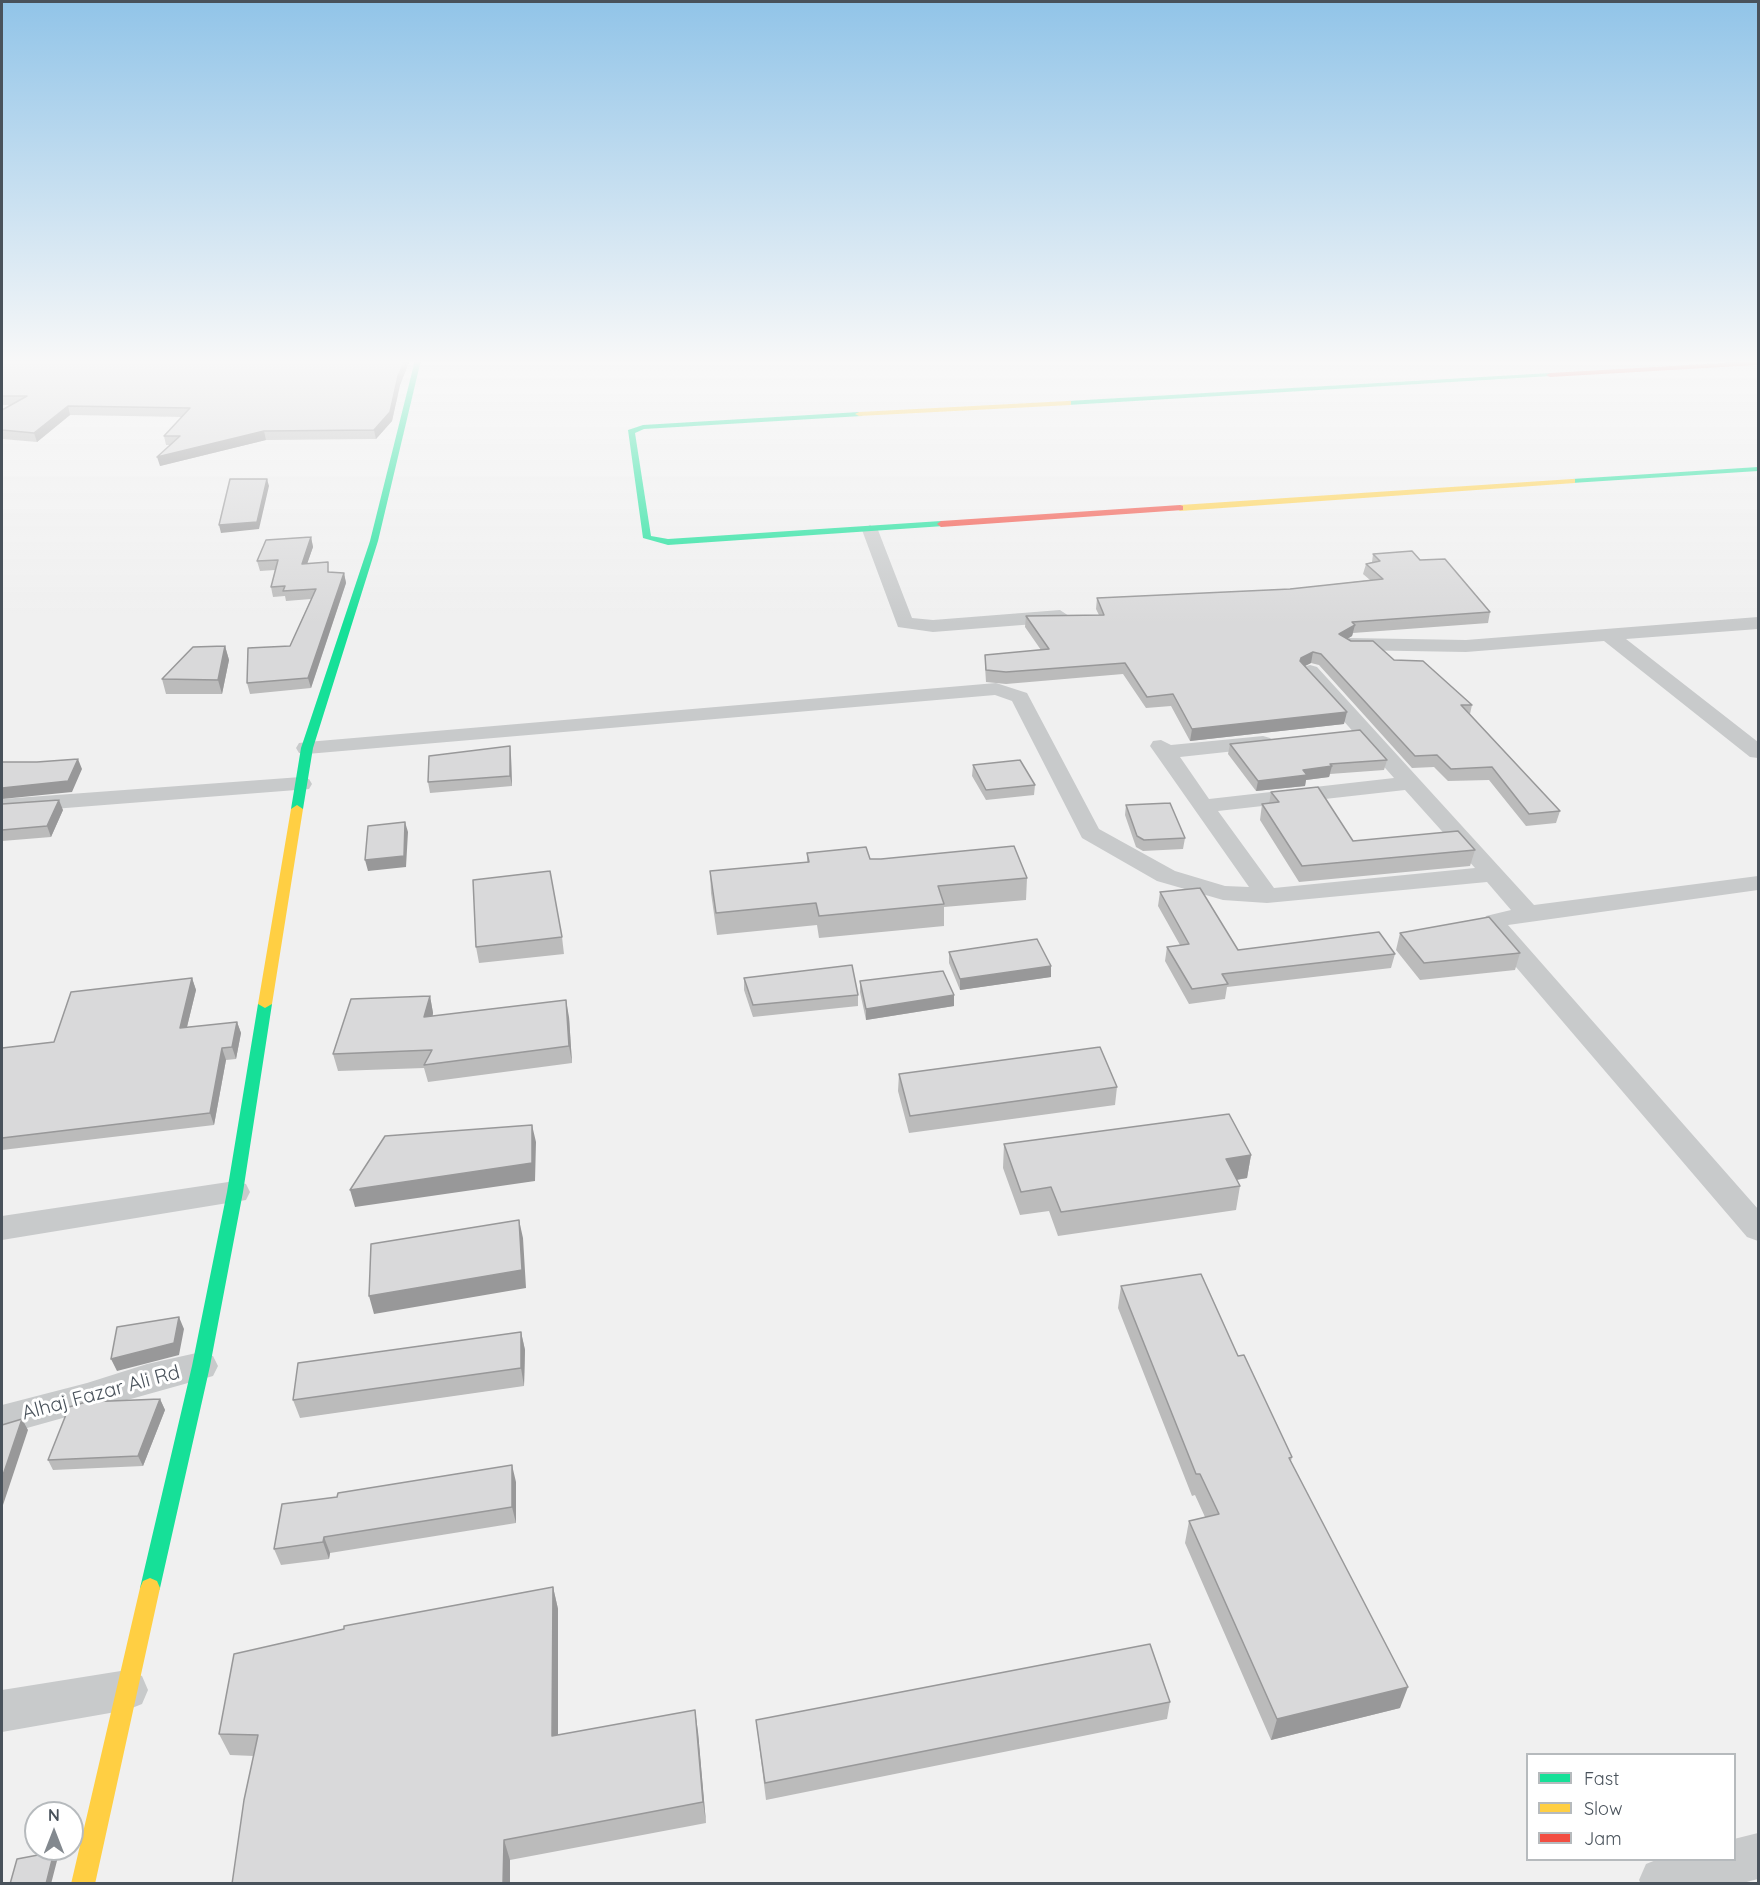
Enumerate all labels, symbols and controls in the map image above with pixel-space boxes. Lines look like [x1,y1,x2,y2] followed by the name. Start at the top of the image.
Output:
[19,1360,183,1426] street label: Alhaj Fazar Ali Rd
[1526,1753,1736,1861] legend
[1584,1767,1619,1790] text: Fast
[1584,1797,1622,1820] text: Slow
[24,1801,84,1861] north arrow
[48,1805,60,1825] text: N
[1584,1827,1622,1850] text: Jam

